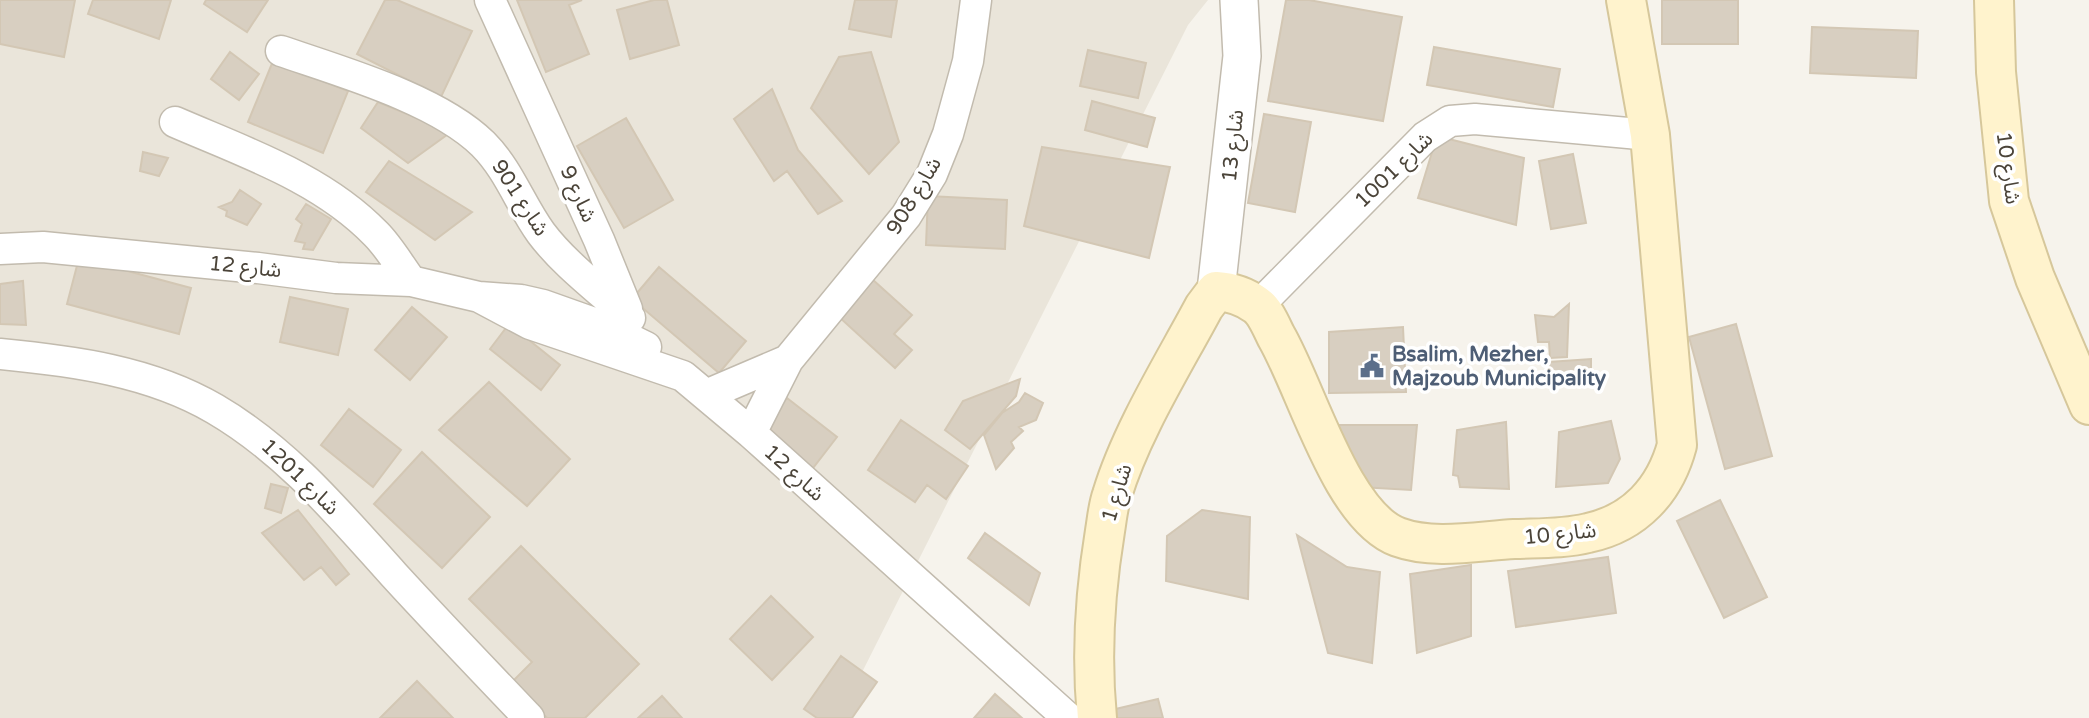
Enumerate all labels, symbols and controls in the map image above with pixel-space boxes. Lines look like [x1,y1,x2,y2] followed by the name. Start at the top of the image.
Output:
[1217,109,1251,184] street label: شارع 13
[1350,127,1440,215] street label: شارع 1001
[1989,130,2025,206] street label: شارع 10
[881,153,949,240] street label: شارع 908
[484,155,554,242] street label: شارع 901
[553,162,602,227] street label: شارع 9
[207,251,282,285] street label: شارع 12
[1392,342,1607,391] place label: Bsalim, Mezher, Majzoub Municipality
[1358,352,1386,380] public building icon: Bsalim, Mezher, Majzoub Municipality
[254,434,344,522] street label: شارع 1201
[757,439,829,508] street label: شارع 12
[1096,461,1140,526] street label: شارع 1
[1523,518,1598,552] street label: شارع 10

